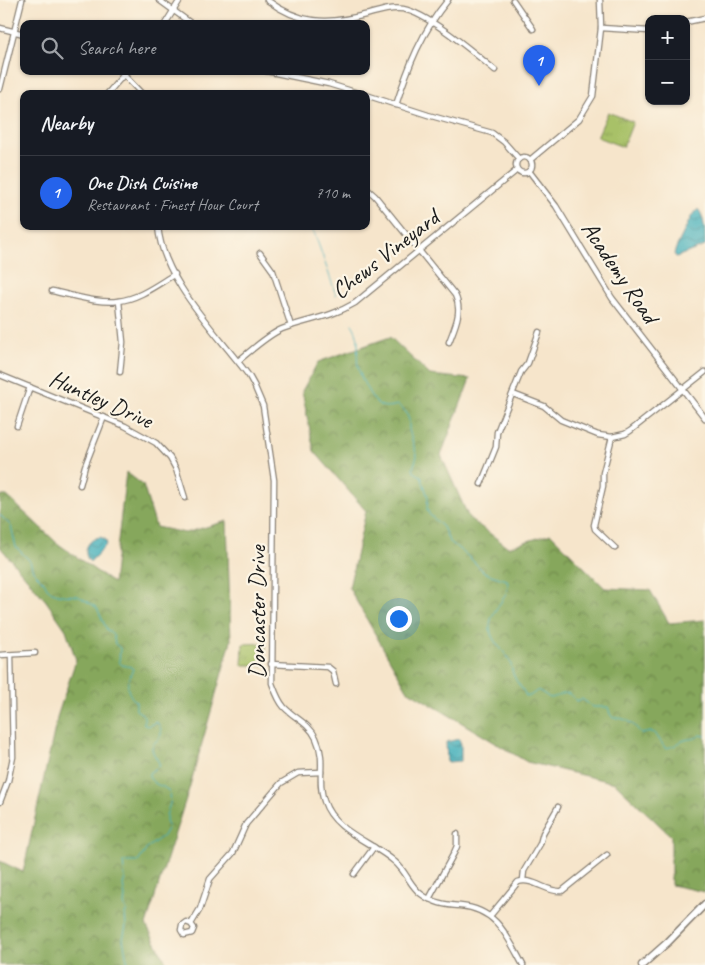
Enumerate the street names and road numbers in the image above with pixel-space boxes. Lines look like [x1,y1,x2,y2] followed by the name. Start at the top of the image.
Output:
[325,201,448,305] street label: Chews Vineyard
[575,215,667,332] street label: Academy Road
[45,363,159,436] street label: Huntley Drive
[242,543,272,678] street label: Doncaster Drive

